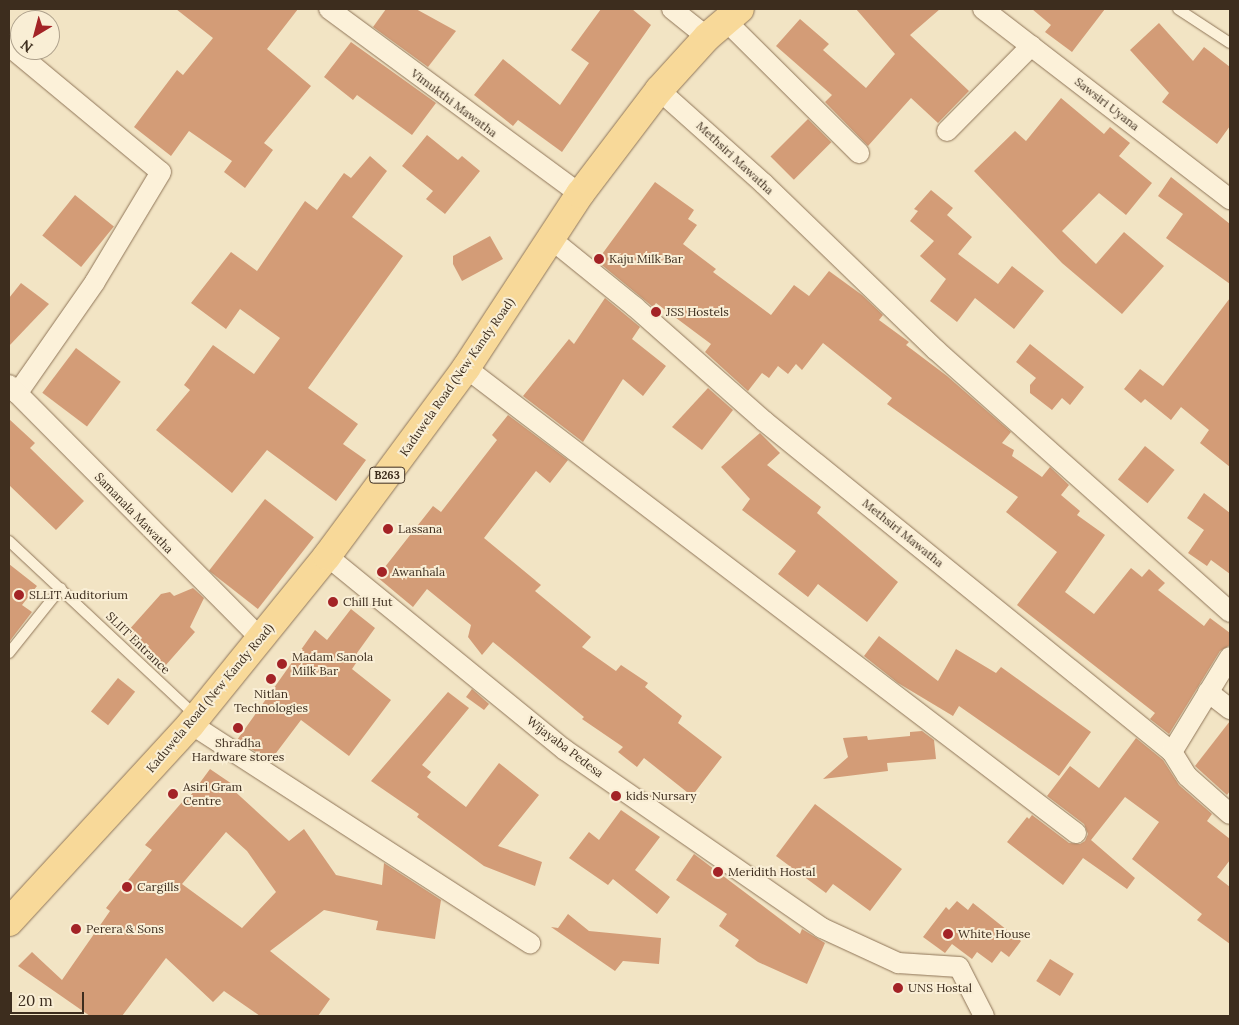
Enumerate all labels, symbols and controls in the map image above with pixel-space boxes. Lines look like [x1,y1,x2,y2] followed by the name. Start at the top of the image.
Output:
[10,10,60,60] north arrow
[17,36,36,57] text: N
[408,66,500,140] street label: Vimukthi Mawatha
[1072,74,1142,134] street label: Sawsiri Uyana
[693,118,777,198] street label: Methsiri Mawatha
[609,252,683,266] place label: Kaju Milk Bar
[593,253,605,265] marker: Kaju Milk Bar
[397,295,517,459] street label: Kaduwela Road (New Kandy Road)
[666,305,729,319] place label: JSS Hostels
[650,306,662,318] marker: JSS Hostels
[368,466,406,484] road number: B263
[92,470,176,556] street label: Samanala Mawatha
[859,496,947,570] street label: Methsiri Mawatha
[398,522,442,536] place label: Lassana
[382,523,394,535] marker: Lassana
[392,565,445,579] place label: Awanhala
[376,566,388,578] marker: Awanhala
[29,588,128,602] place label: SLLIT Auditorium
[13,589,25,601] marker: SLLIT Auditorium
[343,595,393,609] place label: Chill Hut
[327,596,339,608] marker: Chill Hut
[103,609,173,677] street label: SLIIT Entrance
[143,621,277,775] street label: Kaduwela Road (New Kandy Road)
[292,650,373,678] place label: Madam Sanola Milk Bar
[276,658,288,670] marker: Madam Sanola Milk Bar
[265,673,277,685] marker: Nitlan Technologies
[234,687,308,715] place label: Nitlan Technologies
[524,714,606,780] street label: Wijayaba Pedesa
[232,722,244,734] marker: Shradha Hardware stores
[192,736,284,764] place label: Shradha Hardware stores
[183,780,242,808] place label: Asiri Gram Centre
[167,788,179,800] marker: Asiri Gram Centre
[626,789,697,803] place label: kids Nursary
[610,790,622,802] marker: kids Nursary
[728,865,816,879] place label: Meridith Hostal
[712,866,724,878] marker: Meridith Hostal
[137,880,179,894] place label: Cargills
[121,881,133,893] marker: Cargills
[86,922,164,936] place label: Perera & Sons
[70,923,82,935] marker: Perera & Sons
[958,927,1031,941] place label: White House
[942,928,954,940] marker: White House
[908,981,972,995] place label: UNS Hostal
[12,982,86,1014] scale bar
[892,982,904,994] marker: UNS Hostal
[18,991,53,1010] text: 20 m

